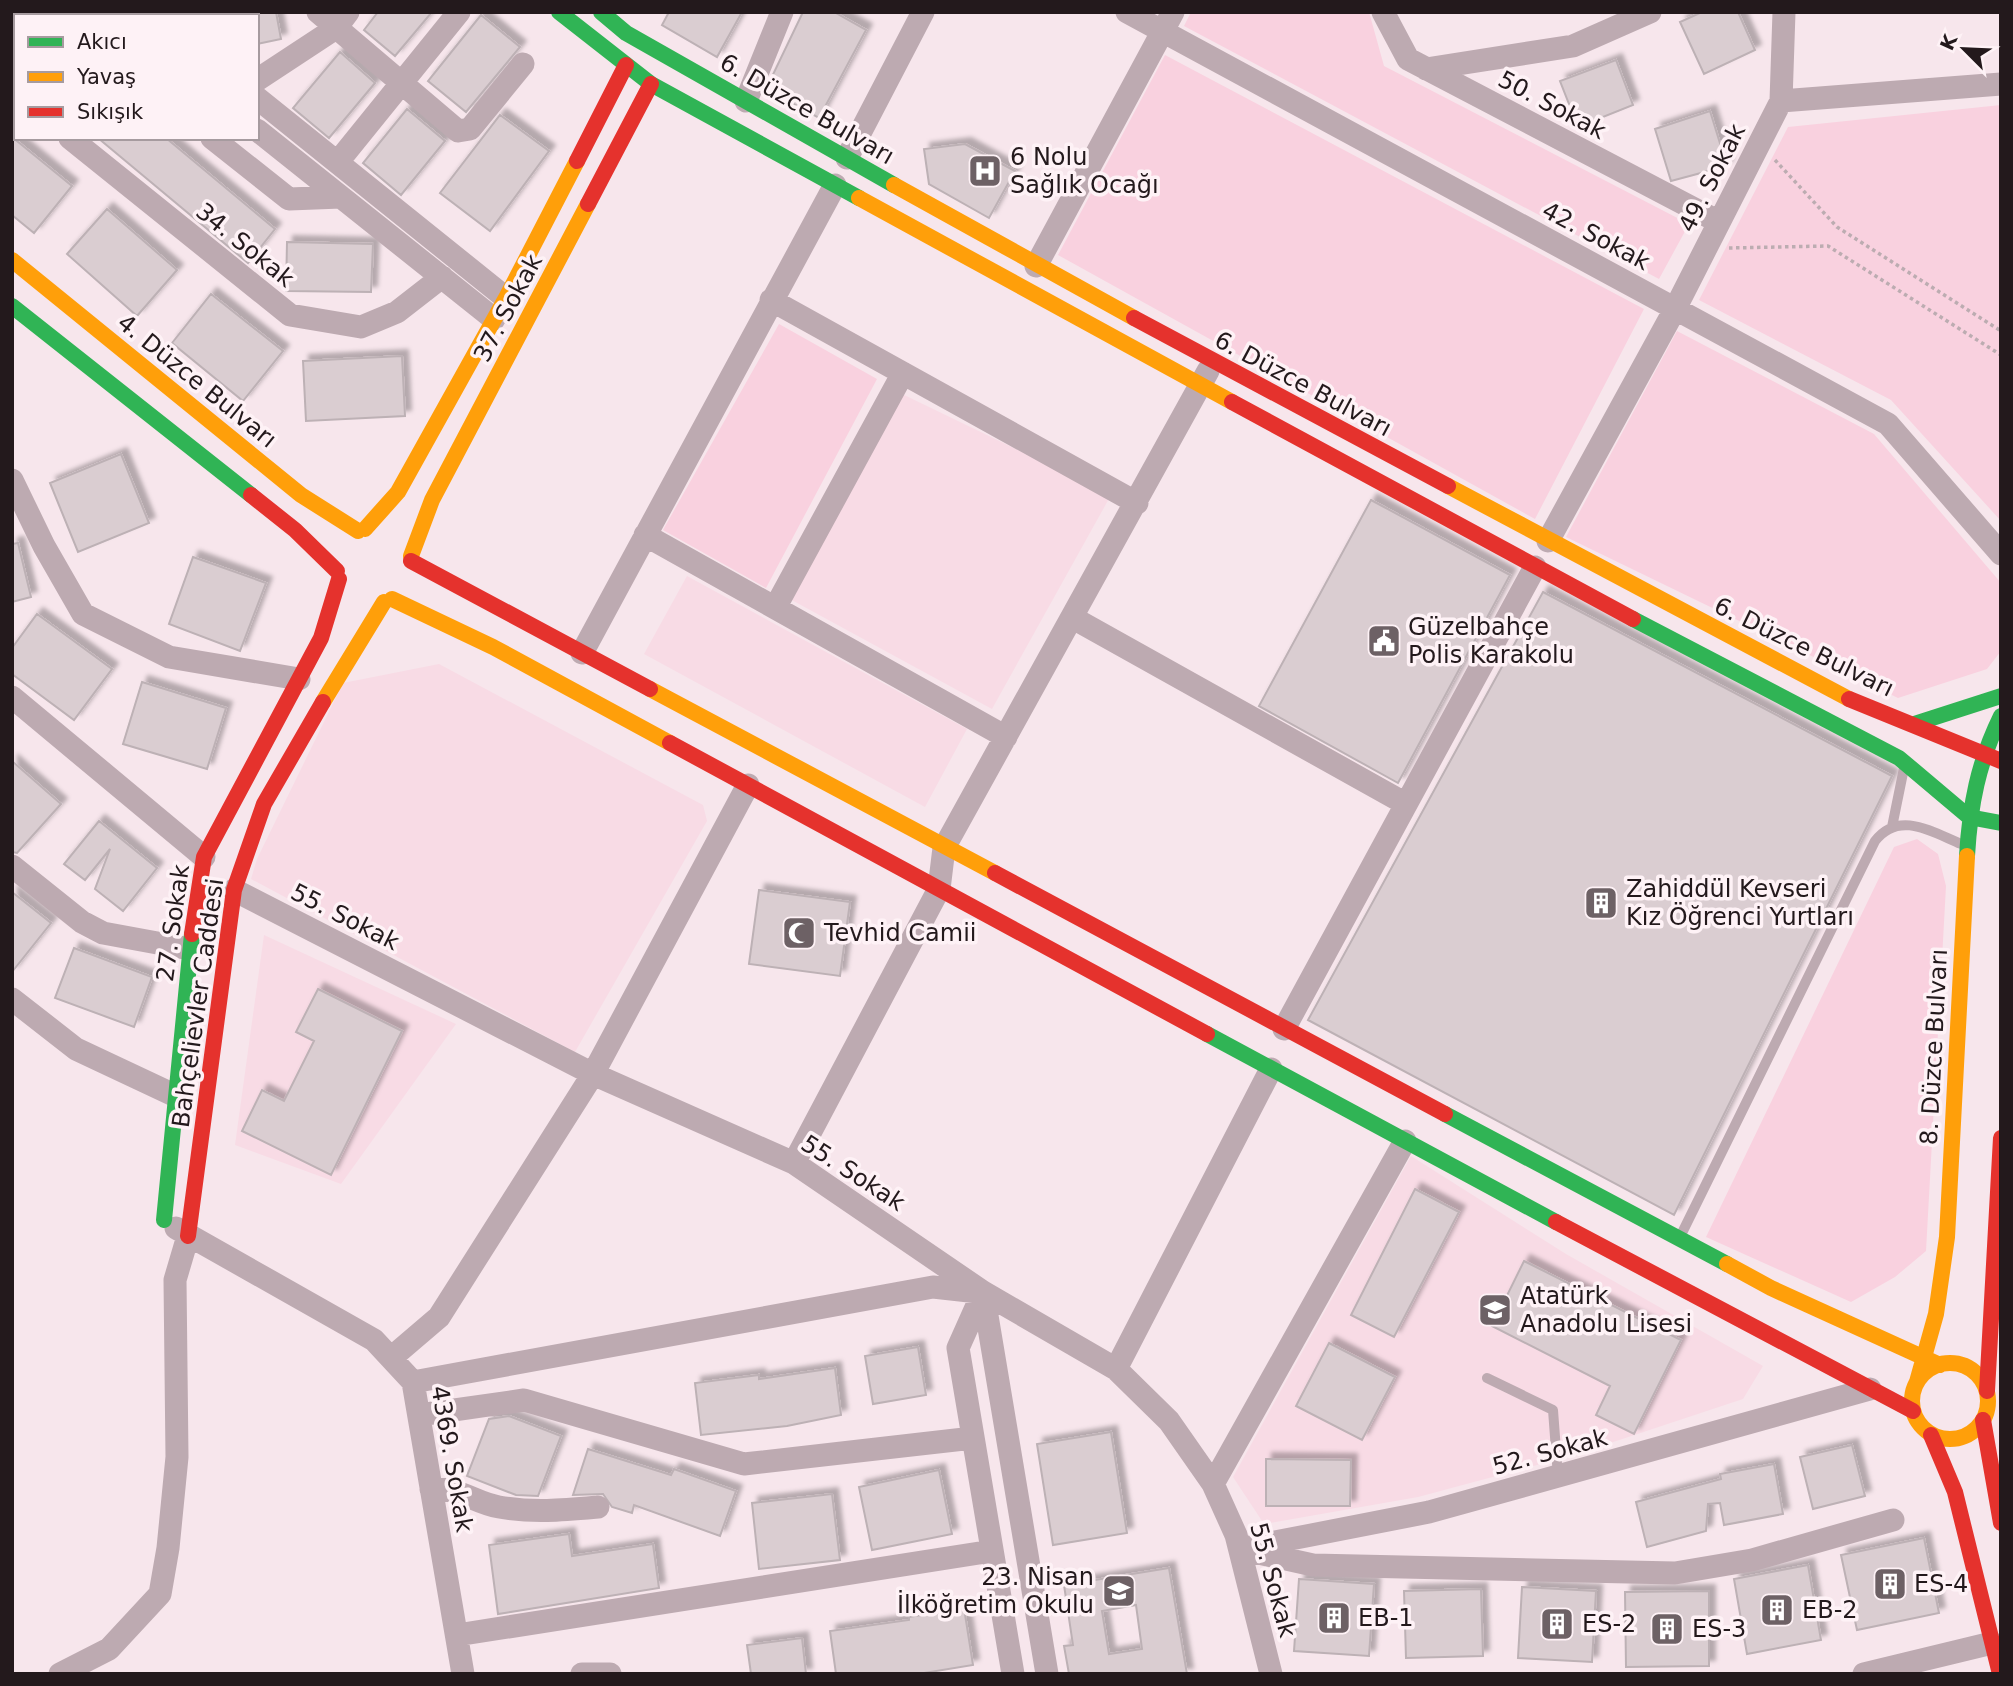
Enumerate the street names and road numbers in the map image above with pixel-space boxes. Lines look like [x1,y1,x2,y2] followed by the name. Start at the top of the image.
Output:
[715,48,899,170] street label: 6. Düzce Bulvarı
[1493,65,1611,145] street label: 50. Sokak
[1673,119,1751,237] street label: 49. Sokak
[1537,196,1655,276] street label: 42. Sokak
[190,197,300,293] street label: 34. Sokak
[468,249,548,367] street label: 37. Sokak
[112,308,282,454] street label: 4. Düzce Bulvarı
[1210,326,1396,442] street label: 6. Düzce Bulvarı
[1710,591,1898,703] street label: 6. Düzce Bulvarı
[151,863,195,983] street label: 27. Sokak
[167,877,229,1129] street label: Bahçelievler Caddesi
[286,878,404,956] street label: 55. Sokak
[1915,948,1953,1146] street label: 8. Düzce Bulvarı
[796,1129,910,1217] street label: 55. Sokak
[425,1384,479,1535] street label: 4369. Sokak
[1489,1423,1611,1481] street label: 52. Sokak
[1244,1519,1302,1641] street label: 55. Sokak

